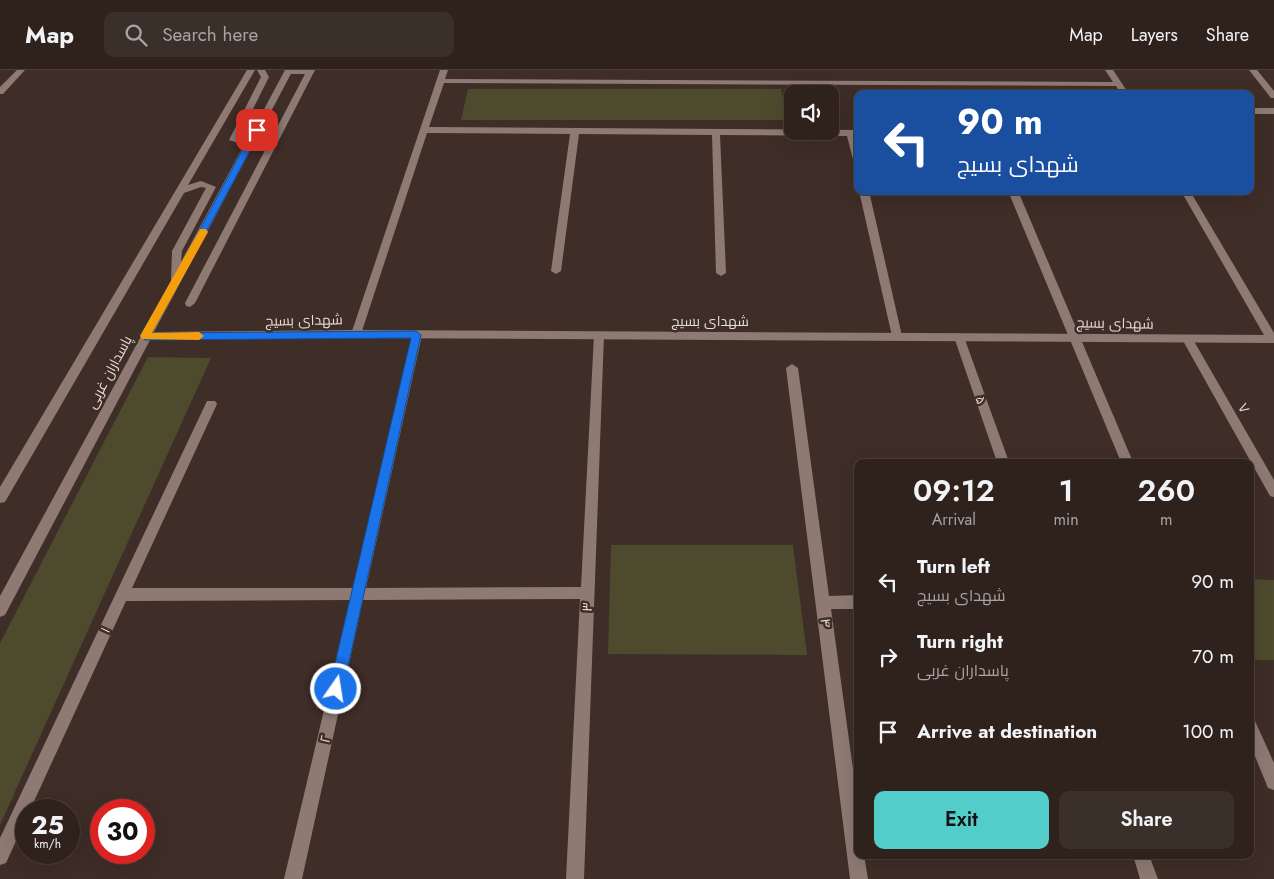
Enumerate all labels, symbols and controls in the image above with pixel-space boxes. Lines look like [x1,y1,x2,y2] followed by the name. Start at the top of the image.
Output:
[104,12,454,57] search box
[25,17,74,52] text: Map
[122,21,150,49] icon: search
[162,21,258,48] text: Search here
[1069,22,1103,48] text: Map
[1131,22,1178,48] text: Layers
[1206,22,1249,48] text: Share
[784,85,839,140] map controls
[784,85,839,140] button: sound
[957,97,1043,147] text: 90 m
[236,109,278,151] pin
[874,110,939,175] icon: left
[243,116,271,144] icon: arrive
[957,148,1079,180] text: شهدای بسیج
[265,309,343,331] street label: شهدای بسیج
[671,311,749,331] street label: شهدای بسیج
[1076,312,1154,334] street label: شهدای بسیج
[81,332,137,412] street label: پاسداران غربی
[970,393,992,407] street label: ۵
[1233,399,1255,417] street label: ۷
[913,469,995,512] text: 09:12
[1059,469,1073,512] text: 1
[1138,469,1195,512] text: 260
[932,508,976,531] text: Arrival
[1054,508,1079,531] text: min
[1160,508,1173,531] text: m
[917,553,990,580] text: Turn left
[874,568,902,596] icon: left
[1191,568,1234,595] text: 90 m
[917,584,1006,607] text: شهدای بسیج
[577,602,597,612] street label: ۳
[816,617,836,629] street label: ۴
[95,624,115,636] street label: ۱
[917,628,1003,655] text: Turn right
[874,643,902,671] icon: right
[1192,643,1234,670] text: 70 m
[917,659,1009,682] text: پاسداران غربی
[309,662,361,714] position arrow
[874,718,902,746] icon: arrive
[917,718,1097,745] text: Arrive at destination
[1182,718,1234,745] text: 100 m
[314,733,336,745] street label: ۲
[874,791,1049,849] button: Exit
[1059,791,1234,849] button: Share
[90,799,155,864] speed limit sign: 30
[31,807,64,843] text: 25
[34,835,61,853] text: km/h

